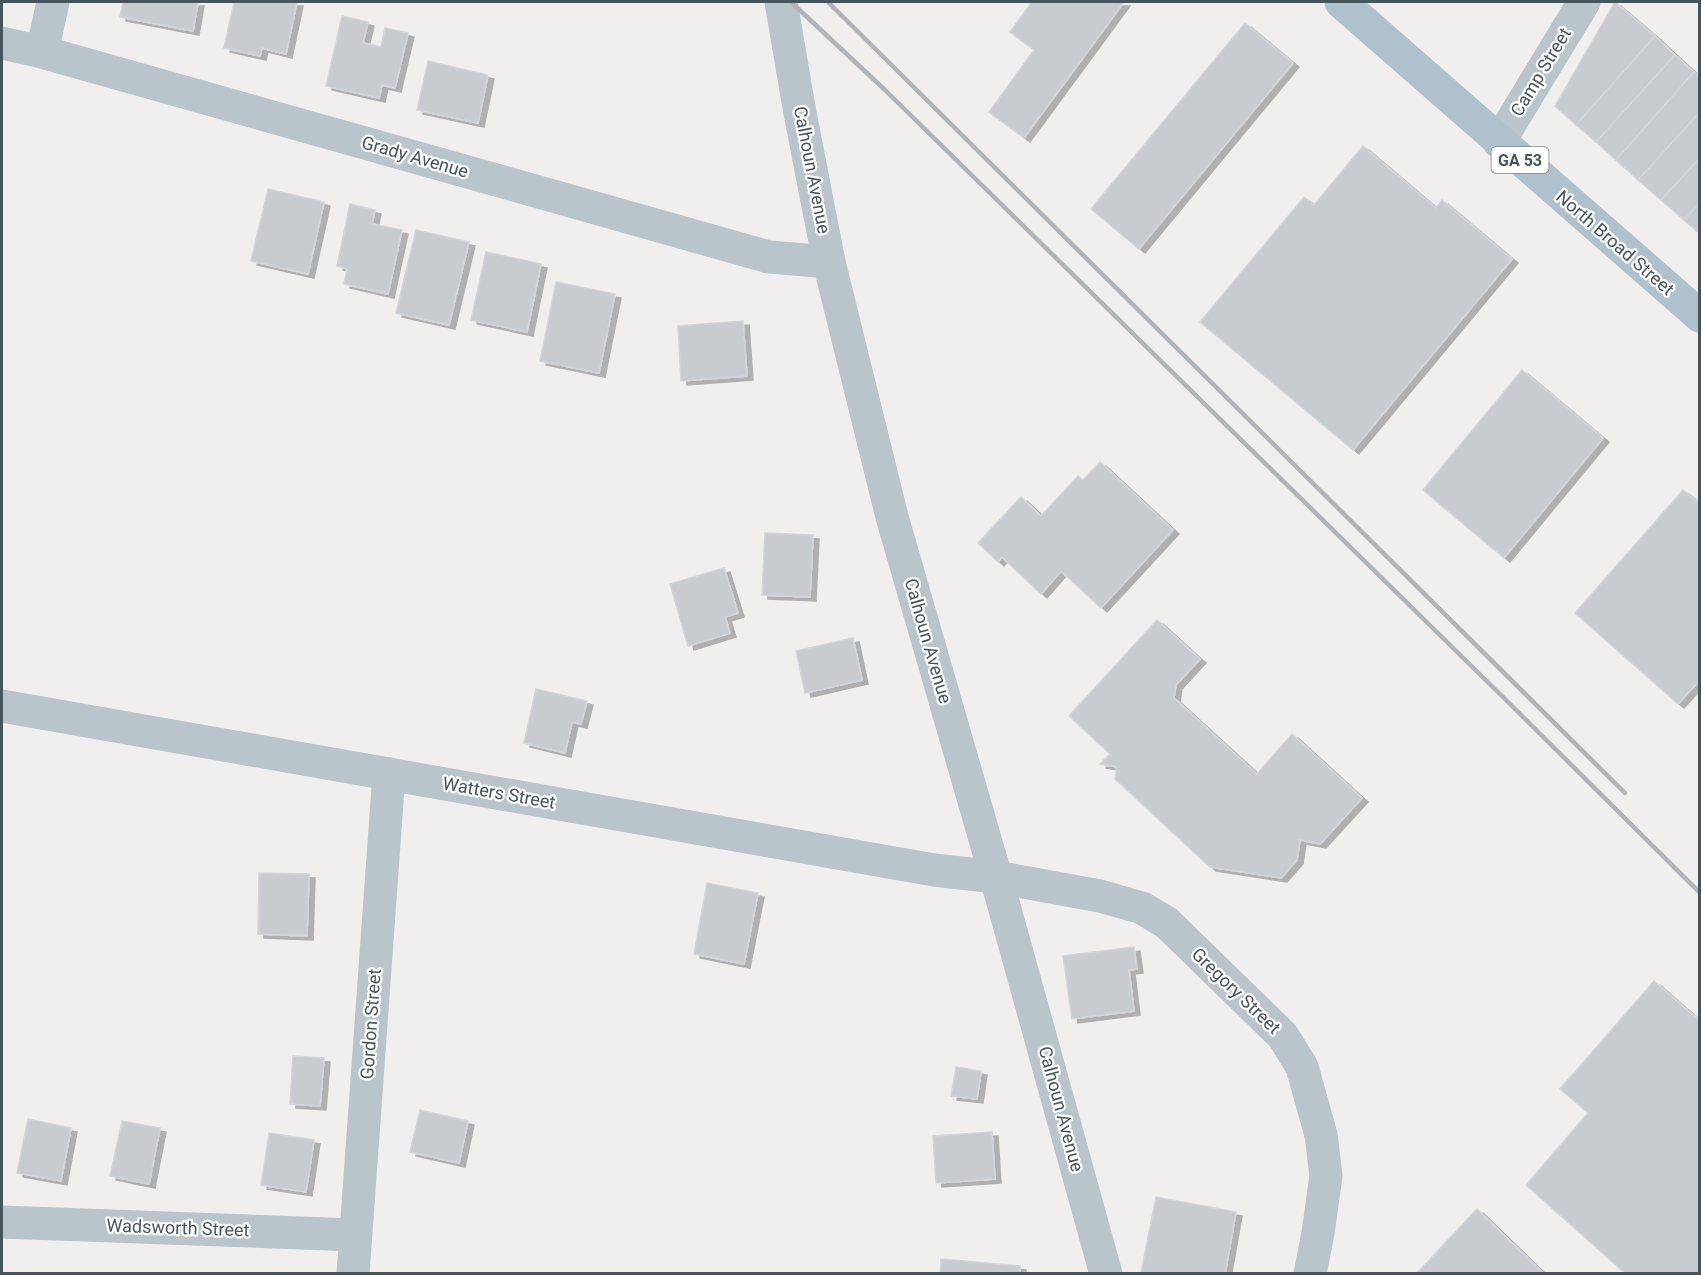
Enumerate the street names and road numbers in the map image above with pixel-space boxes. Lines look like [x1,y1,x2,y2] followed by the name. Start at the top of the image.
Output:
[1506,24,1575,120] street label: Camp Street
[790,104,835,235] street label: Calhoun Avenue
[359,131,471,182] street label: Grady Avenue
[1492,147,1549,173] road number: GA 53
[1552,186,1679,300] street label: North Broad Street
[901,576,956,706] street label: Calhoun Avenue
[441,772,557,813] street label: Watters Street
[1188,943,1285,1038] street label: Gregory Street
[356,968,385,1080] street label: Gordon Street
[1035,1044,1088,1174] street label: Calhoun Avenue
[106,1215,250,1240] street label: Wadsworth Street

